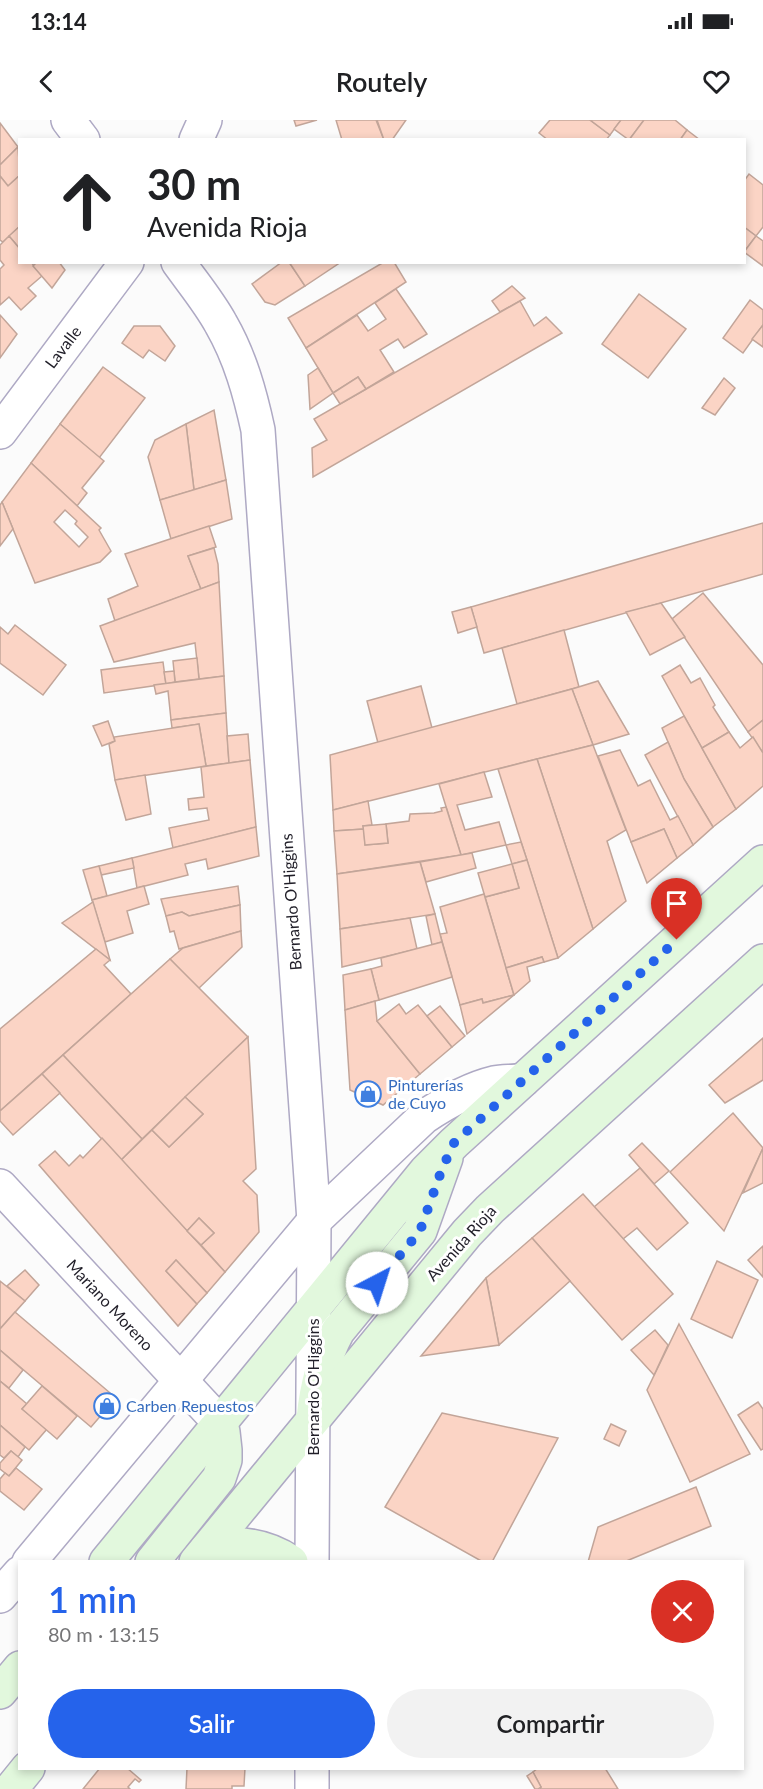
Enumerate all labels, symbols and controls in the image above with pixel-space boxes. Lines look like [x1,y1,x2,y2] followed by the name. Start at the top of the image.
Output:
[30,8,87,35] text: 13:14
[30,65,63,98] icon: back
[336,65,427,98] text: Routely
[700,65,733,98] icon: heart
[147,159,241,209] text: 30 m
[48,162,126,240] icon: ahead
[147,210,307,243] text: Avenida Rioja
[41,322,85,372] street label: Lavalle
[276,833,305,971] street label: Bernardo O'Higgins
[651,878,702,940] pin
[660,887,693,920] icon: arrive
[388,1075,463,1112] place label: Pinturerías de Cuyo
[353,1079,383,1109] shop icon: Pinturerías de Cuyo
[422,1201,499,1284] street label: Avenida Rioja
[345,1251,409,1315] position arrow
[63,1255,158,1354] street label: Mariano Moreno
[303,1318,322,1456] street label: Bernardo O'Higgins
[92,1391,122,1421] shop icon: Carben Repuestos
[126,1396,254,1415] place label: Carben Repuestos
[48,1577,137,1621] text: 1 min
[651,1580,714,1643] button: close
[48,1622,160,1646] text: 80 m · 13:15
[48,1689,375,1758] button: Salir
[387,1689,714,1758] button: Compartir

